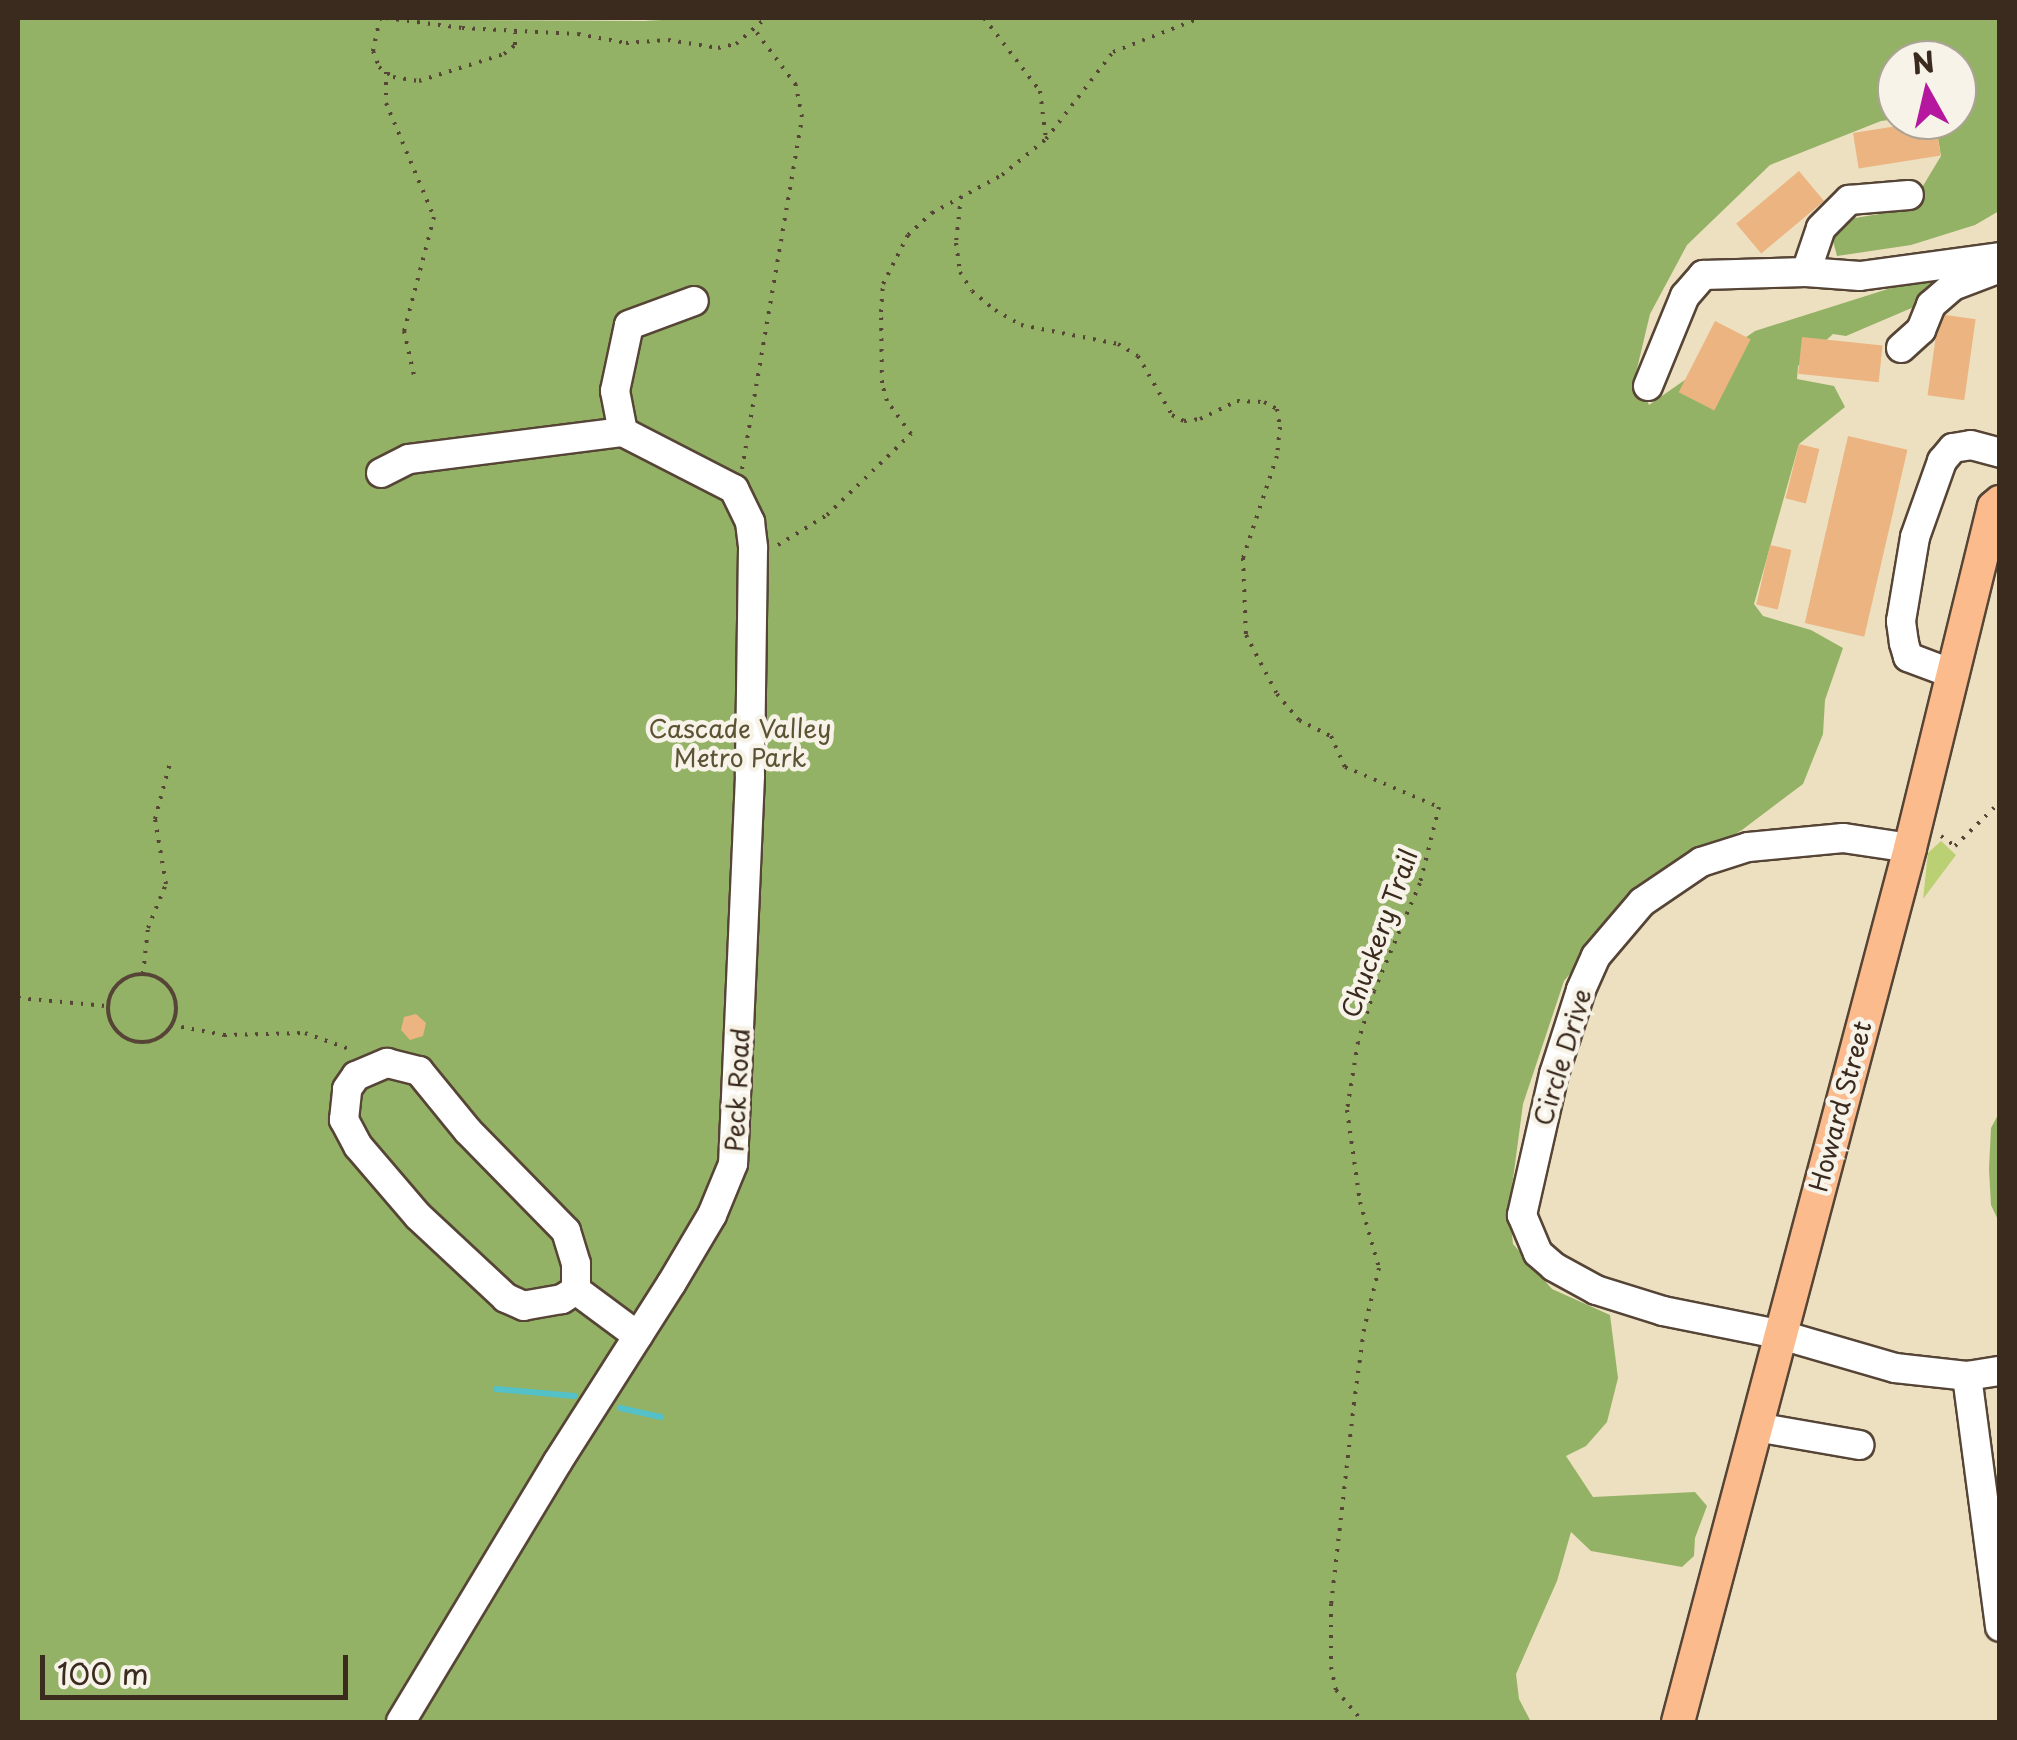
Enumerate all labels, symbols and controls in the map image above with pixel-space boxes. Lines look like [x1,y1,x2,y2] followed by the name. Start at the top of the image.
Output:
[1909,39,1937,85] text: N
[1877,40,1977,140] north arrow
[649,714,831,773] park label: Cascade Valley Metro Park
[1335,845,1423,1021] street label: Chuckery Trail
[1527,984,1597,1130] street label: Circle Drive
[1803,1016,1877,1196] street label: Howard Street
[719,1027,755,1153] street label: Peck Road
[45,1635,352,1697] scale bar
[57,1650,149,1695] text: 100 m

